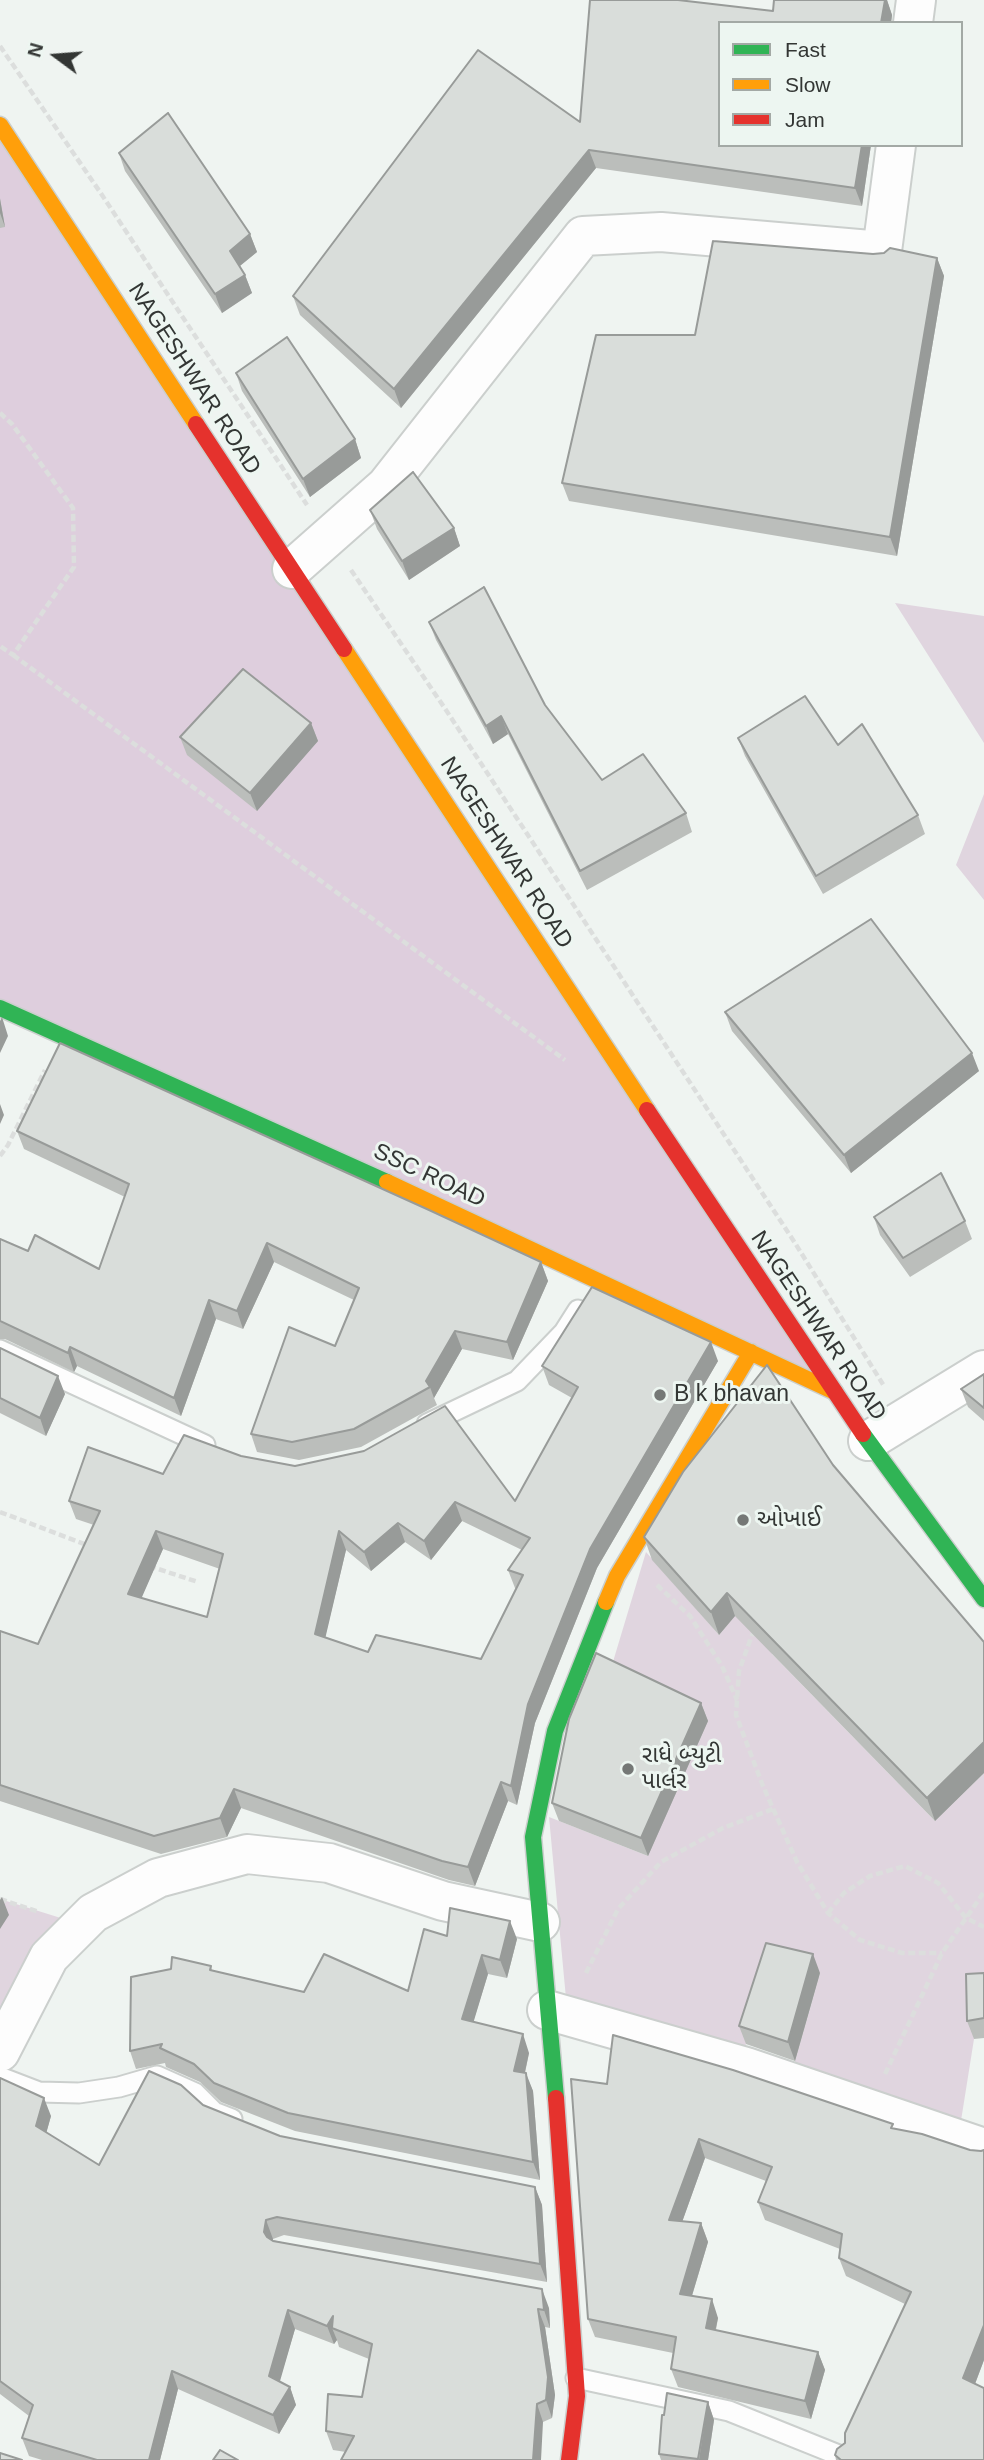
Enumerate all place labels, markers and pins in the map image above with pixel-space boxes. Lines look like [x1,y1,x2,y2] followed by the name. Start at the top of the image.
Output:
[674,1381,789,1409] place label: B k bhavan
[652,1387,668,1403] marker: B k bhavan
[757,1506,821,1534] place label: ઓખાઈ
[735,1512,751,1528] marker: ઓખાઈ
[642,1742,721,1796] place label: રાધે બ્યુટી પાર્લર
[620,1761,636,1777] marker: રાધે બ્યુટી પાર્લર

